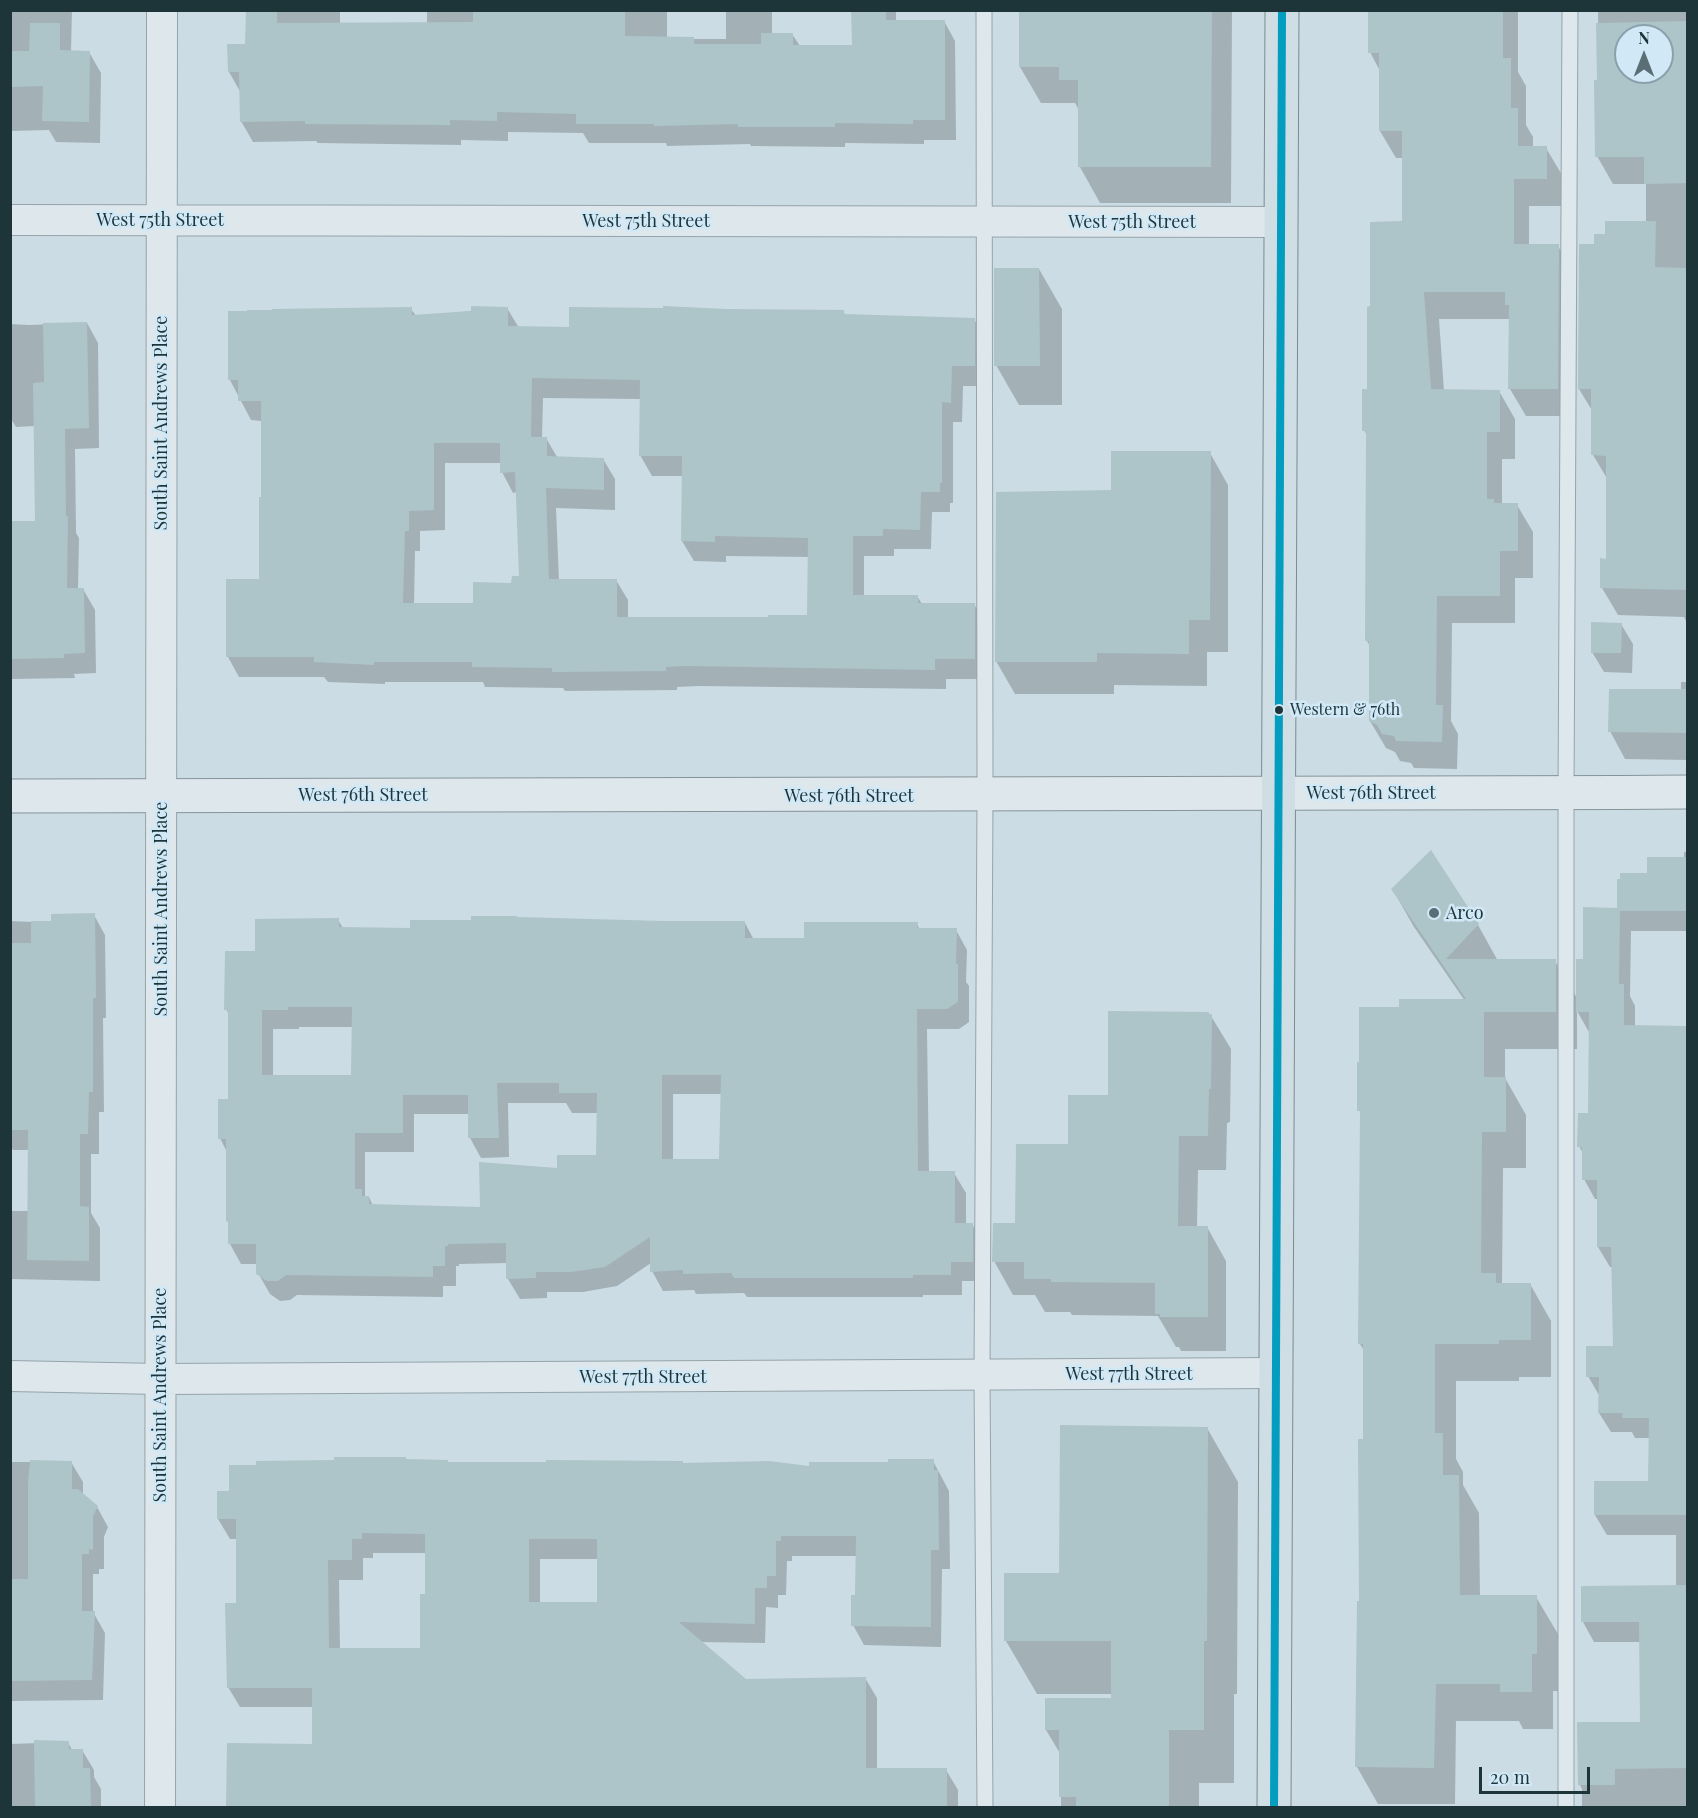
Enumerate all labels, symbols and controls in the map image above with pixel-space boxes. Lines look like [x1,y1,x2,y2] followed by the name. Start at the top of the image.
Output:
[1614,24,1674,84] north arrow
[1638,27,1650,48] text: N
[96,209,224,231] street label: West 75th Street
[582,210,710,232] street label: West 75th Street
[1068,211,1196,233] street label: West 75th Street
[150,316,172,530] street label: South Saint Andrews Place
[1290,700,1400,720] place label: Western & 76th
[1273,704,1285,716] marker: Western & 76th
[1306,782,1436,804] street label: West 76th Street
[298,784,428,806] street label: West 76th Street
[784,785,914,807] street label: West 76th Street
[150,802,172,1016] street label: South Saint Andrews Place
[1446,902,1484,924] place label: Arco
[1427,906,1441,920] marker: Arco
[149,1288,171,1502] street label: South Saint Andrews Place
[1065,1363,1193,1385] street label: West 77th Street
[579,1366,707,1388] street label: West 77th Street
[1482,1755,1593,1793] scale bar
[1490,1765,1530,1789] text: 20 m

